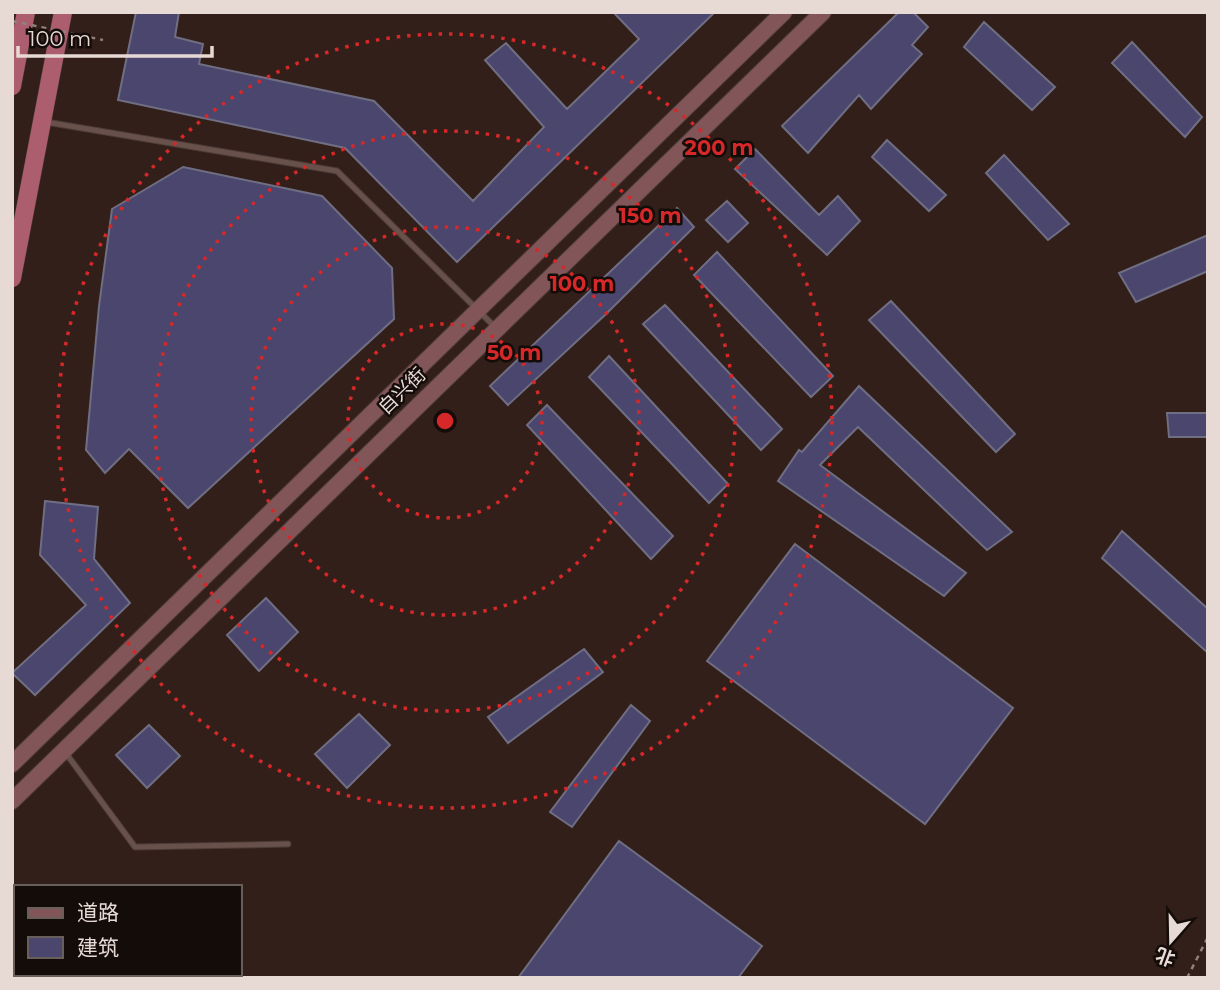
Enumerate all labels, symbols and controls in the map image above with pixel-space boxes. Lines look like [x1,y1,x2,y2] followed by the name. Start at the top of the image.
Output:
[18,14,212,58] scale bar
[28,26,91,51] text: 100 m
[685,135,753,160] text: 200 m
[619,203,681,228] text: 150 m
[550,271,614,296] text: 100 m
[487,340,541,365] text: 50 m
[374,363,430,419] street label: 自兴街
[433,409,457,433] centre of rings
[14,885,242,976] legend
[77,900,119,925] text: 道路
[1136,906,1206,976] north arrow
[77,935,119,960] text: 建筑
[1152,942,1178,971] text: 北

